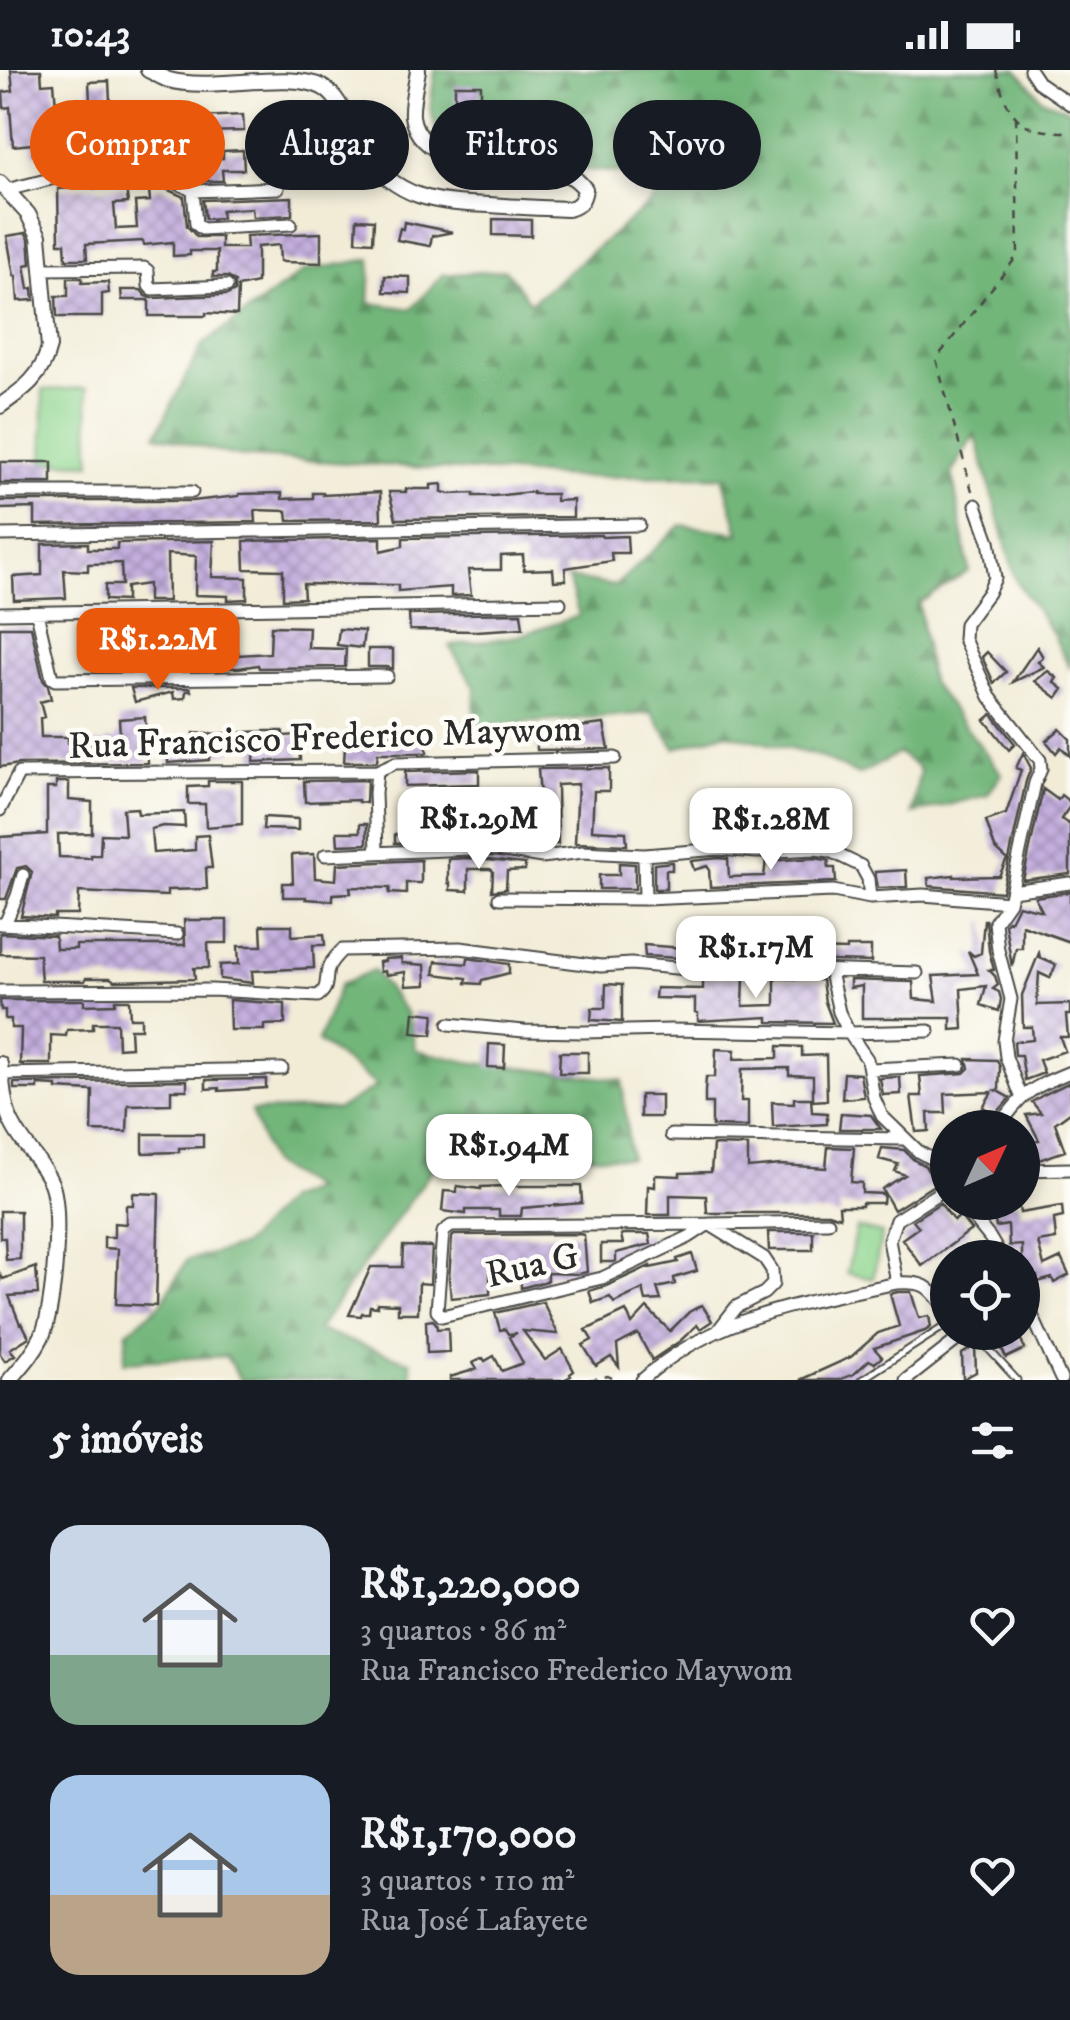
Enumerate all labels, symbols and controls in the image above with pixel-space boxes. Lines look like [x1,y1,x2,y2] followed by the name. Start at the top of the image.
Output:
[50,11,130,59] text: 10:43
[30,100,225,190] chip: Comprar
[245,100,409,190] chip: Alugar
[429,100,593,190] chip: Filtros
[613,100,761,190] chip: Novo
[66,608,250,693] pin: R$1.22M
[99,620,217,660] text: R$1.22M
[67,705,583,771] street label: Rua Francisco Frederico Maywom
[387,787,571,872] pin: R$1.29M
[679,788,863,873] pin: R$1.28M
[420,799,539,839] text: R$1.29M
[711,800,831,840] text: R$1.28M
[664,916,848,1001] pin: R$1.17M
[698,928,814,968] text: R$1.17M
[930,1110,1040,1220] north arrow
[930,1110,1040,1350] map controls
[417,1114,601,1199] pin: R$1.94M
[448,1126,570,1166] text: R$1.94M
[481,1232,584,1300] street label: Rua G
[930,1240,1040,1350] button: locate
[965,1413,1020,1468] icon: filters
[50,1414,203,1466] text: 5 imóveis
[360,1559,581,1611] text: R$1,220,000
[130,1565,250,1685] icon: home
[965,1598,1020,1653] icon: heart
[360,1611,566,1651] text: 3 quartos · 86 m²
[360,1651,793,1691] text: Rua Francisco Frederico Maywom
[360,1809,577,1861] text: R$1,170,000
[130,1815,250,1935] icon: home
[965,1848,1020,1903] icon: heart
[360,1861,574,1901] text: 3 quartos · 110 m²
[360,1901,588,1941] text: Rua José Lafayete

